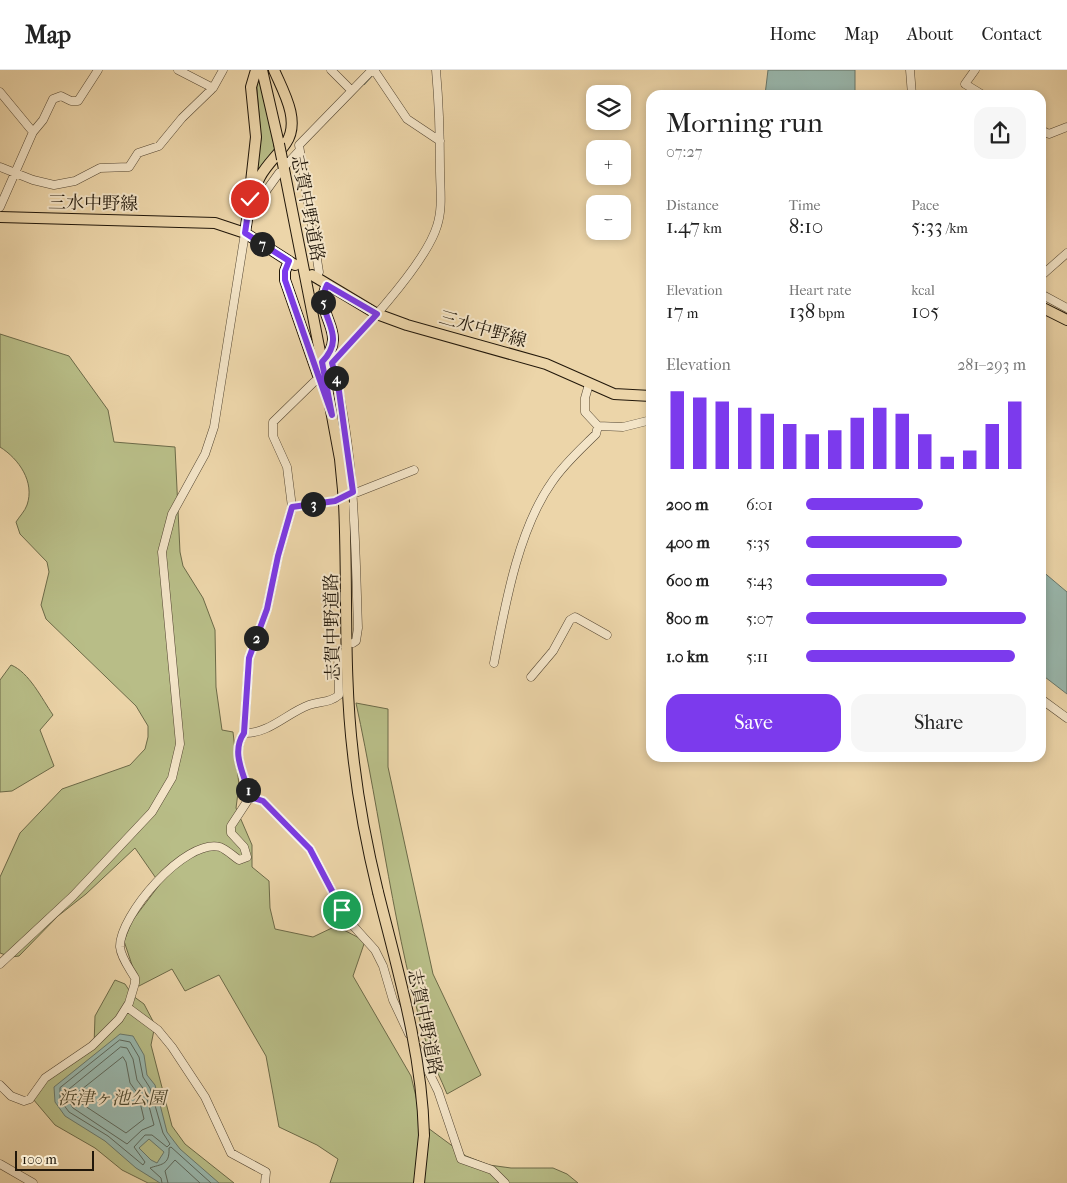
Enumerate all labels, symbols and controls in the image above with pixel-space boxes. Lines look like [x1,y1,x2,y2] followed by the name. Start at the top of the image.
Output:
[25,21,71,49] text: Map
[769,24,816,45] text: Home
[844,24,879,45] text: Map
[907,24,953,45] text: About
[981,24,1042,45] text: Contact
[586,85,631,240] map controls
[586,85,631,130] button: layers
[666,106,823,139] text: Morning run
[974,107,1026,159] button: share
[586,140,631,185] button: +
[666,142,702,161] text: 07:27
[287,153,328,263] street label: 志賀中野道路
[229,178,271,220] pin
[236,185,264,213] icon: check
[48,192,138,215] street label: 三水中野線
[586,195,631,240] button: −
[666,197,719,214] text: Distance
[789,197,820,214] text: Time
[911,197,939,214] text: Pace
[666,214,700,238] text: 1.47
[789,214,823,238] text: 8:10
[911,214,943,238] text: 5:33
[700,220,722,237] text: km
[943,220,968,237] text: /km
[250,232,274,256] pin: 7
[259,236,266,253] text: 7
[666,282,723,299] text: Elevation
[789,282,851,299] text: Heart rate
[911,282,935,299] text: kcal
[310,290,336,314] pin: 5
[320,294,327,311] text: 5
[666,299,684,323] text: 17
[789,299,815,323] text: 138
[911,299,939,323] text: 105
[684,305,698,322] text: m
[815,305,845,322] text: bpm
[437,307,529,352] street label: 三水中野線
[666,355,731,374] text: Elevation
[957,355,1026,374] text: 281–293 m
[324,366,348,390] pin: 4
[332,370,341,387] text: 4
[300,492,326,516] pin: 3
[666,495,709,514] text: 200 m
[746,495,773,514] text: 6:01
[311,496,316,513] text: 3
[666,533,710,552] text: 400 m
[746,533,770,552] text: 5:35
[666,571,709,590] text: 600 m
[746,571,773,590] text: 5:43
[321,573,344,681] street label: 志賀中野道路
[666,609,708,628] text: 800 m
[746,609,773,628] text: 5:07
[244,626,268,650] pin: 2
[253,630,260,647] text: 2
[666,647,709,666] text: 1.0 km
[746,647,768,666] text: 5:11
[666,694,841,752] button: Save
[851,694,1026,752] button: Share
[236,778,260,802] pin: 1
[246,782,251,799] text: 1
[321,889,363,931] pin
[328,896,356,924] icon: arrive
[403,967,446,1077] street label: 志賀中野道路
[58,1088,169,1109] park label: 浜津ヶ池公園
[15,1148,94,1171] scale bar
[22,1151,57,1168] text: 100 m

